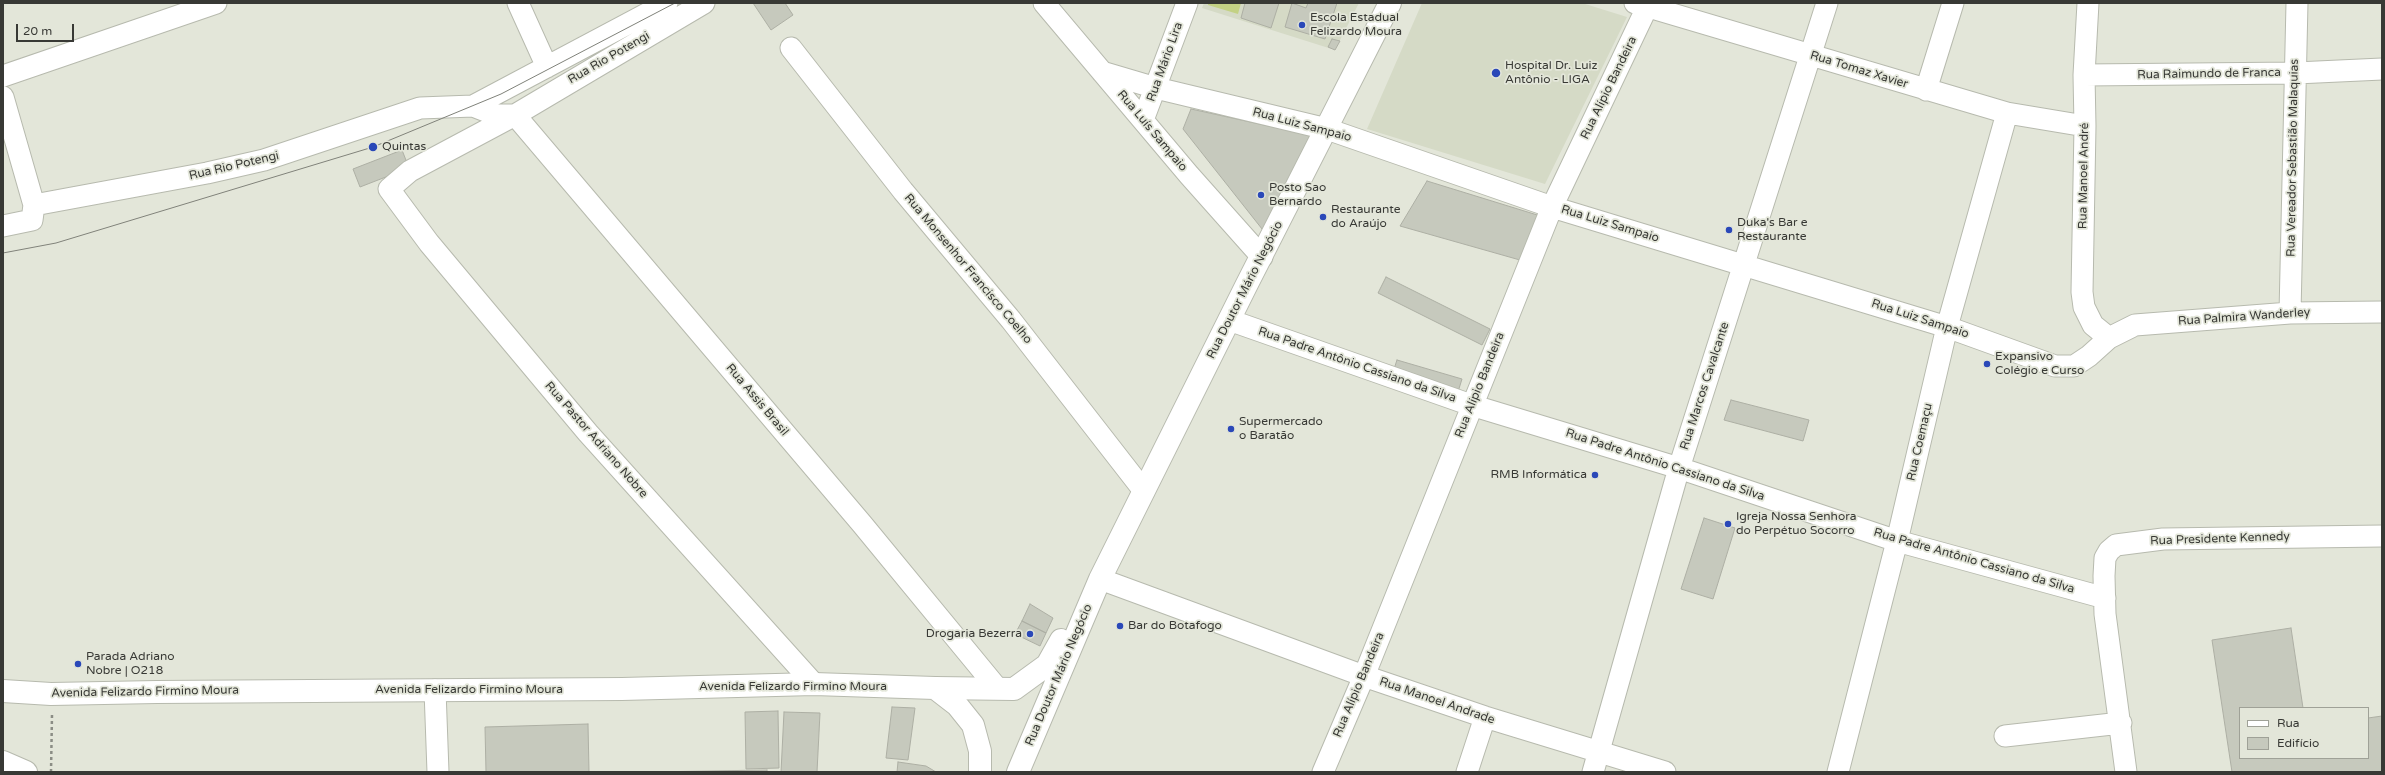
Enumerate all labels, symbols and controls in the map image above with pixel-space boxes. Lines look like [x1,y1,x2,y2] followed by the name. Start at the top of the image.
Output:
[1310,11,1402,39] place label: Escola Estadual Felizardo Moura
[18,16,76,42] scale bar
[1144,20,1186,104] street label: Rua Mário Lira
[1297,20,1307,30] marker: Escola Estadual Felizardo Moura
[23,24,52,38] text: 20 m
[566,29,652,87] street label: Rua Rio Potengi
[1578,34,1640,142] street label: Rua Alípio Bandeira
[1808,48,1910,92] street label: Rua Tomaz Xavier
[1505,59,1598,87] place label: Hospital Dr. Luiz Antônio - LIGA
[2284,59,2302,257] street label: Rua Vereador Sebastião Malaquias
[2137,66,2281,82] street label: Rua Raimundo de Franca
[1490,67,1502,79] marker: Hospital Dr. Luiz Antônio - LIGA
[1114,87,1190,175] street label: Rua Luís Sampaio
[1251,105,1353,145] street label: Rua Luiz Sampaio
[2076,123,2092,229] street label: Rua Manoel André
[382,140,426,154] place label: Quintas
[367,141,379,153] marker: Quintas
[188,149,280,183] street label: Rua Rio Potengi
[1269,181,1326,209] place label: Posto Sao Bernardo
[1256,190,1266,200] marker: Posto Sao Bernardo
[901,191,1035,347] street label: Rua Monsenhor Francisco Coelho
[1559,202,1661,246] street label: Rua Luiz Sampaio
[1331,203,1400,231] place label: Restaurante do Araújo
[1318,212,1328,222] marker: Restaurante do Araújo
[1737,216,1807,244] place label: Duka's Bar e Restaurante
[1204,219,1286,361] street label: Rua Doutor Mário Negócio
[1724,225,1734,235] marker: Duka's Bar e Restaurante
[1869,296,1971,342] street label: Rua Luiz Sampaio
[2177,305,2311,329] street label: Rua Palmira Wanderley
[1678,320,1732,452] street label: Rua Marcos Cavalcante
[1256,324,1458,406] street label: Rua Padre Antônio Cassiano da Silva
[1452,330,1508,440] street label: Rua Alípio Bandeira
[1995,350,2084,378] place label: Expansivo Colégio e Curso
[1982,359,1992,369] marker: Expansivo Colégio e Curso
[723,361,791,439] street label: Rua Assis Brasil
[542,379,650,501] street label: Rua Pastor Adriano Nobre
[1904,402,1936,482] street label: Rua Coemaçu
[1239,415,1323,443] place label: Supermercado o Baratão
[1226,424,1236,434] marker: Supermercado o Baratão
[1564,426,1766,504] street label: Rua Padre Antônio Cassiano da Silva
[1491,468,1587,482] place label: RMB Informática
[1590,470,1600,480] marker: RMB Informática
[1736,510,1857,538] place label: Igreja Nossa Senhora do Perpétuo Socorro
[1723,519,1733,529] marker: Igreja Nossa Senhora do Perpétuo Socorro
[1872,525,2076,597] street label: Rua Padre Antônio Cassiano da Silva
[2150,529,2290,549] street label: Rua Presidente Kennedy
[1023,602,1095,748] street label: Rua Doutor Mário Negócio
[1128,619,1222,633] place label: Bar do Botafogo
[1115,621,1125,631] marker: Bar do Botafogo
[926,627,1022,641] place label: Drogaria Bezerra
[1025,629,1035,639] marker: Drogaria Bezerra
[1330,630,1388,740] street label: Rua Alípio Bandeira
[86,650,175,678] place label: Parada Adriano Nobre | O218
[73,659,83,669] marker: Parada Adriano Nobre | O218
[1377,674,1497,728] street label: Rua Manoel Andrade
[699,680,887,694] street label: Avenida Felizardo Firmino Moura
[51,683,239,701] street label: Avenida Felizardo Firmino Moura
[375,683,563,697] street label: Avenida Felizardo Firmino Moura
[2239,707,2369,759] legend
[2277,716,2300,730] text: Rua
[2277,736,2319,750] text: Edifício

